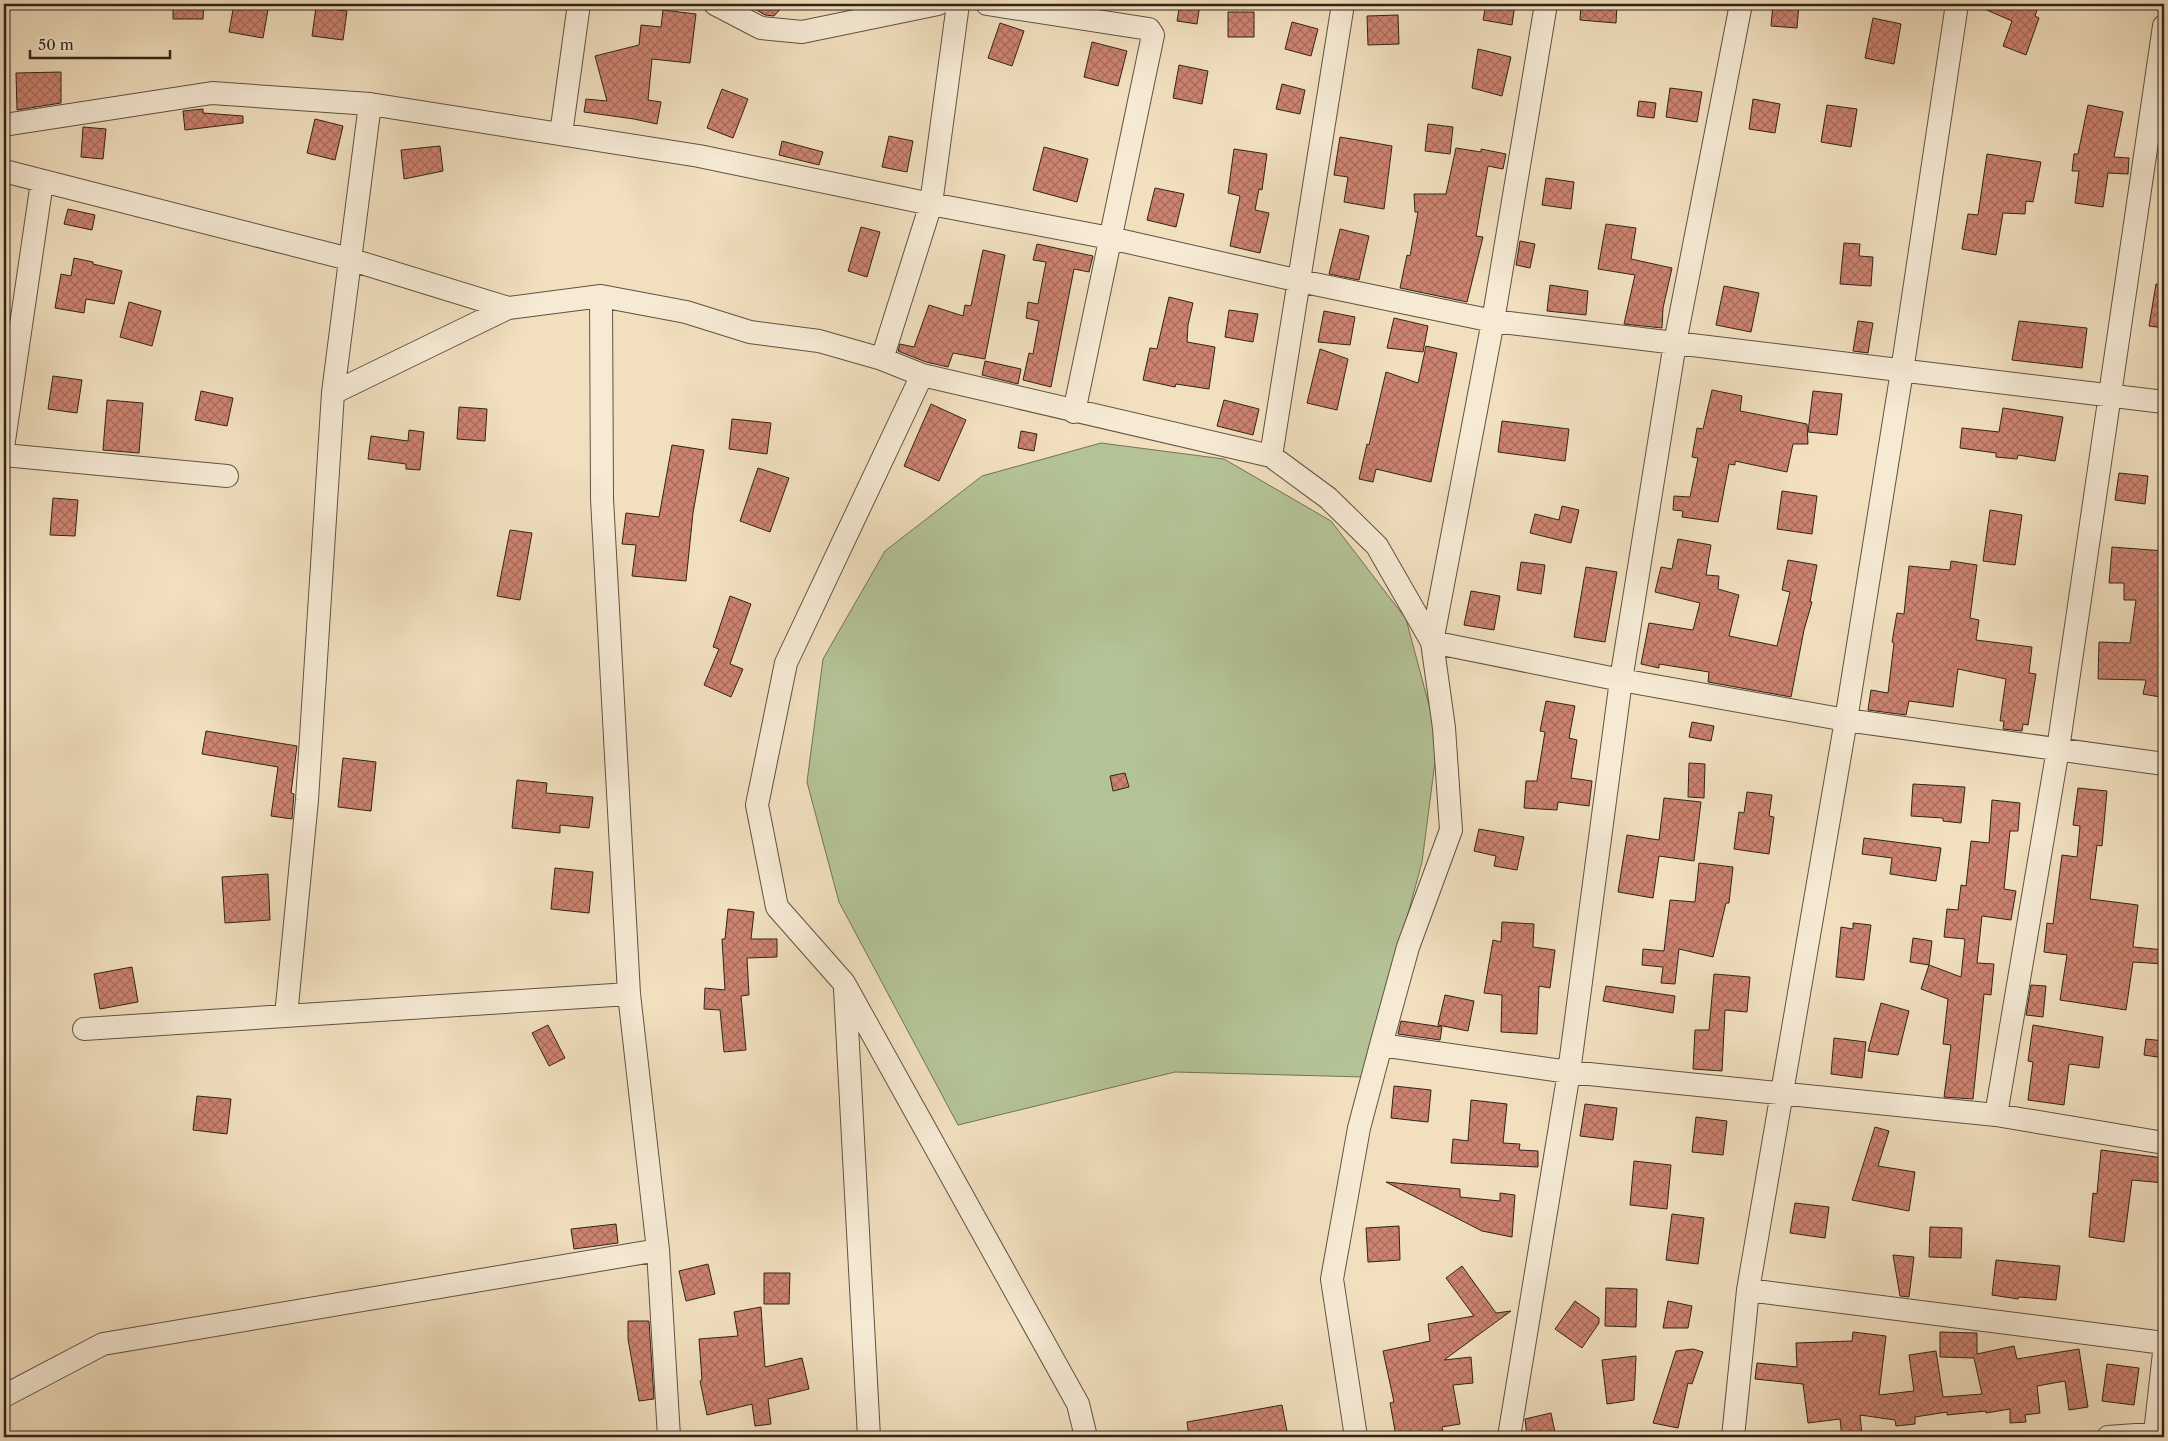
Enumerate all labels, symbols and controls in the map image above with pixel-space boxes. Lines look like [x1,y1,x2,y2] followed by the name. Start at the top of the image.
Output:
[30,28,170,60] scale bar
[38,35,74,54] text: 50 m

